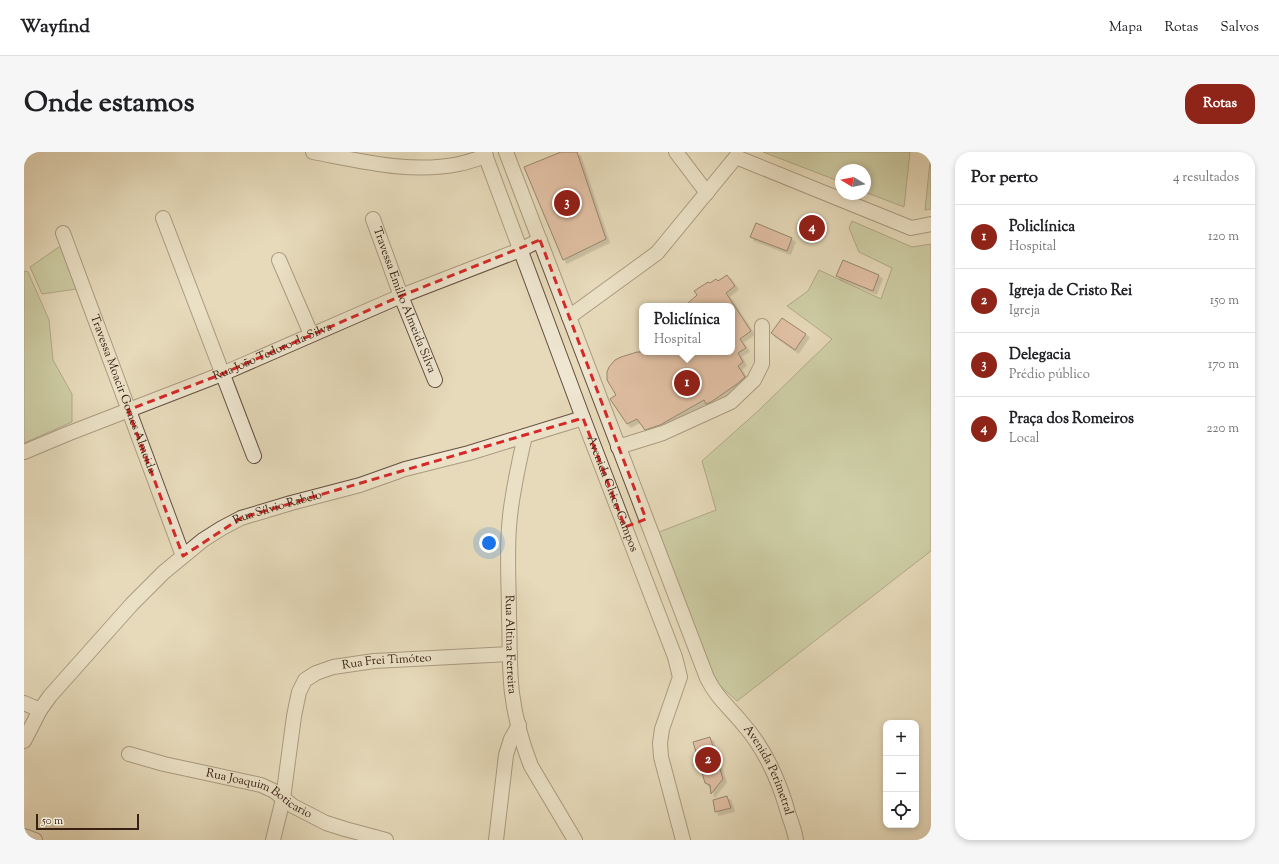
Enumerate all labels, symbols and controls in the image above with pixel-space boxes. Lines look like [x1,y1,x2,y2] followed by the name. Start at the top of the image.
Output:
[20,14,90,41] text: Wayfind
[1109,18,1142,38] text: Mapa
[1164,18,1198,38] text: Rotas
[1220,18,1259,38] text: Salvos
[24,84,194,124] text: Onde estamos
[1185,84,1255,124] button: Rotas
[835,164,871,200] north arrow
[971,166,1038,190] text: Por perto
[1173,169,1239,187] text: 4 resultados
[554,188,580,218] pin: 3
[799,213,825,243] pin: 4
[1009,217,1075,238] text: Policlínica
[368,225,441,376] street label: Travessa Emilio Almeida Silva
[982,228,986,246] text: 1
[1208,228,1239,246] text: 120 m
[1009,238,1056,256] text: Hospital
[1009,281,1132,302] text: Igreja de Cristo Rei
[981,292,987,310] text: 2
[1210,292,1239,310] text: 150 m
[1009,302,1040,320] text: Igreja
[639,303,735,355] popup
[654,310,720,331] text: Policlínica
[85,312,161,477] street label: Travessa Moacir Gomes Almeida
[210,318,335,386] street label: Rua João Tedoro da Silva
[654,331,701,349] text: Hospital
[1009,345,1071,366] text: Delegacia
[981,356,987,374] text: 3
[1208,356,1239,374] text: 170 m
[1009,366,1090,384] text: Prédio público
[674,368,700,398] pin: 1
[1009,409,1134,430] text: Praça dos Romeiros
[981,420,987,438] text: 4
[1206,420,1239,438] text: 220 m
[1009,430,1039,448] text: Local
[582,433,643,555] street label: Avenida Chico Campos
[230,486,324,530] street label: Rua Sílvio Rabelo
[479,533,499,553] your location
[500,595,521,695] street label: Rua Altina Ferreira
[341,649,432,675] street label: Rua Frei Timóteo
[883,720,919,828] map controls
[883,720,919,756] button: +
[739,721,798,818] street label: Avenida Perimetral
[695,745,721,775] pin: 2
[883,756,919,792] button: −
[204,764,316,824] street label: Rua Joaquim Boticario
[883,792,919,828] button: locate
[36,812,139,831] scale bar
[42,813,63,829] text: 50 m

